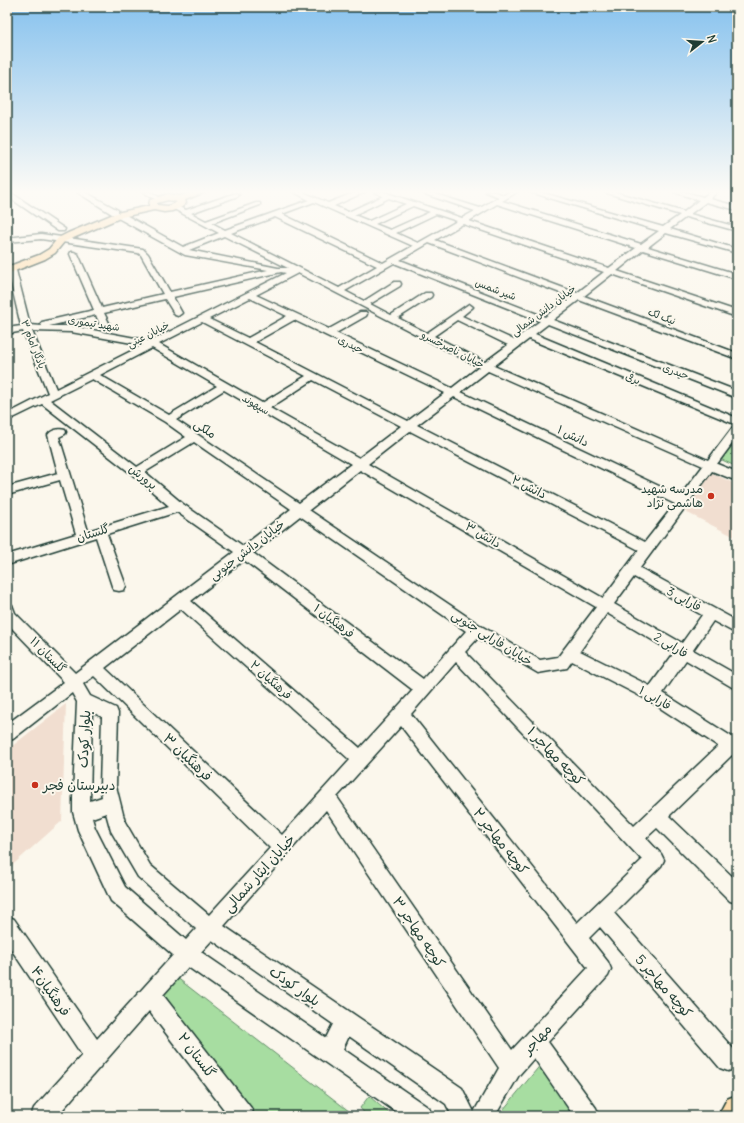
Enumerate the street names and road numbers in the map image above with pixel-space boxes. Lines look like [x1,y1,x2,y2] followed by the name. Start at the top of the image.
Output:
[474,276,518,303] street label: شیر شمس
[508,282,579,340] street label: خیابان دانش شمالی
[646,305,678,328] street label: نیک لک
[67,313,121,334] street label: شهید تیموری
[17,318,49,371] street label: یادگار امام ۳
[125,318,172,351] street label: خیابان عینی
[418,328,487,371] street label: خیابان ناصرخسرو
[336,333,366,356] street label: حیدری
[661,361,691,382] street label: حیدری
[624,370,642,387] street label: برفی
[240,391,272,418] street label: سپهوند
[191,416,219,442] street label: ملکی
[555,422,591,450] street label: دانش ۱
[125,461,161,493] street label: پرورش
[509,471,549,502] street label: دانش ۲
[206,516,288,584] street label: خیابان دانش جنوبی
[463,518,504,551] street label: دانش ۳
[75,520,111,545] street label: گلستان
[664,583,704,615] street label: فارابی 3
[311,600,358,641] street label: فرهنگیان ۱
[449,607,535,669] street label: خیابان فارابی جنوبی
[651,629,691,661] street label: فارابی 2
[27,633,70,676] street label: گلستان ۱۱
[247,657,295,702] street label: فرهنگیان ۲
[636,682,674,714] street label: فارابی ۱
[73,709,95,769] street label: بلوار کودک
[523,723,589,790] street label: کوچه مهاجر ۱
[160,729,216,785] street label: فرهنگیان ۳
[469,804,533,879] street label: کوچه مهاجر ۲
[219,830,299,916] street label: خیابان ایثار شمالی
[388,893,449,972] street label: کوچه مهاجر ۳
[631,950,697,1022] street label: کوچه مهاجر 5
[27,962,75,1020] street label: فرهنگیان۴
[266,962,324,1010] street label: بلوار کودک
[518,1020,556,1059] street label: مهاجر
[174,1029,220,1081] street label: گلستان ۲

